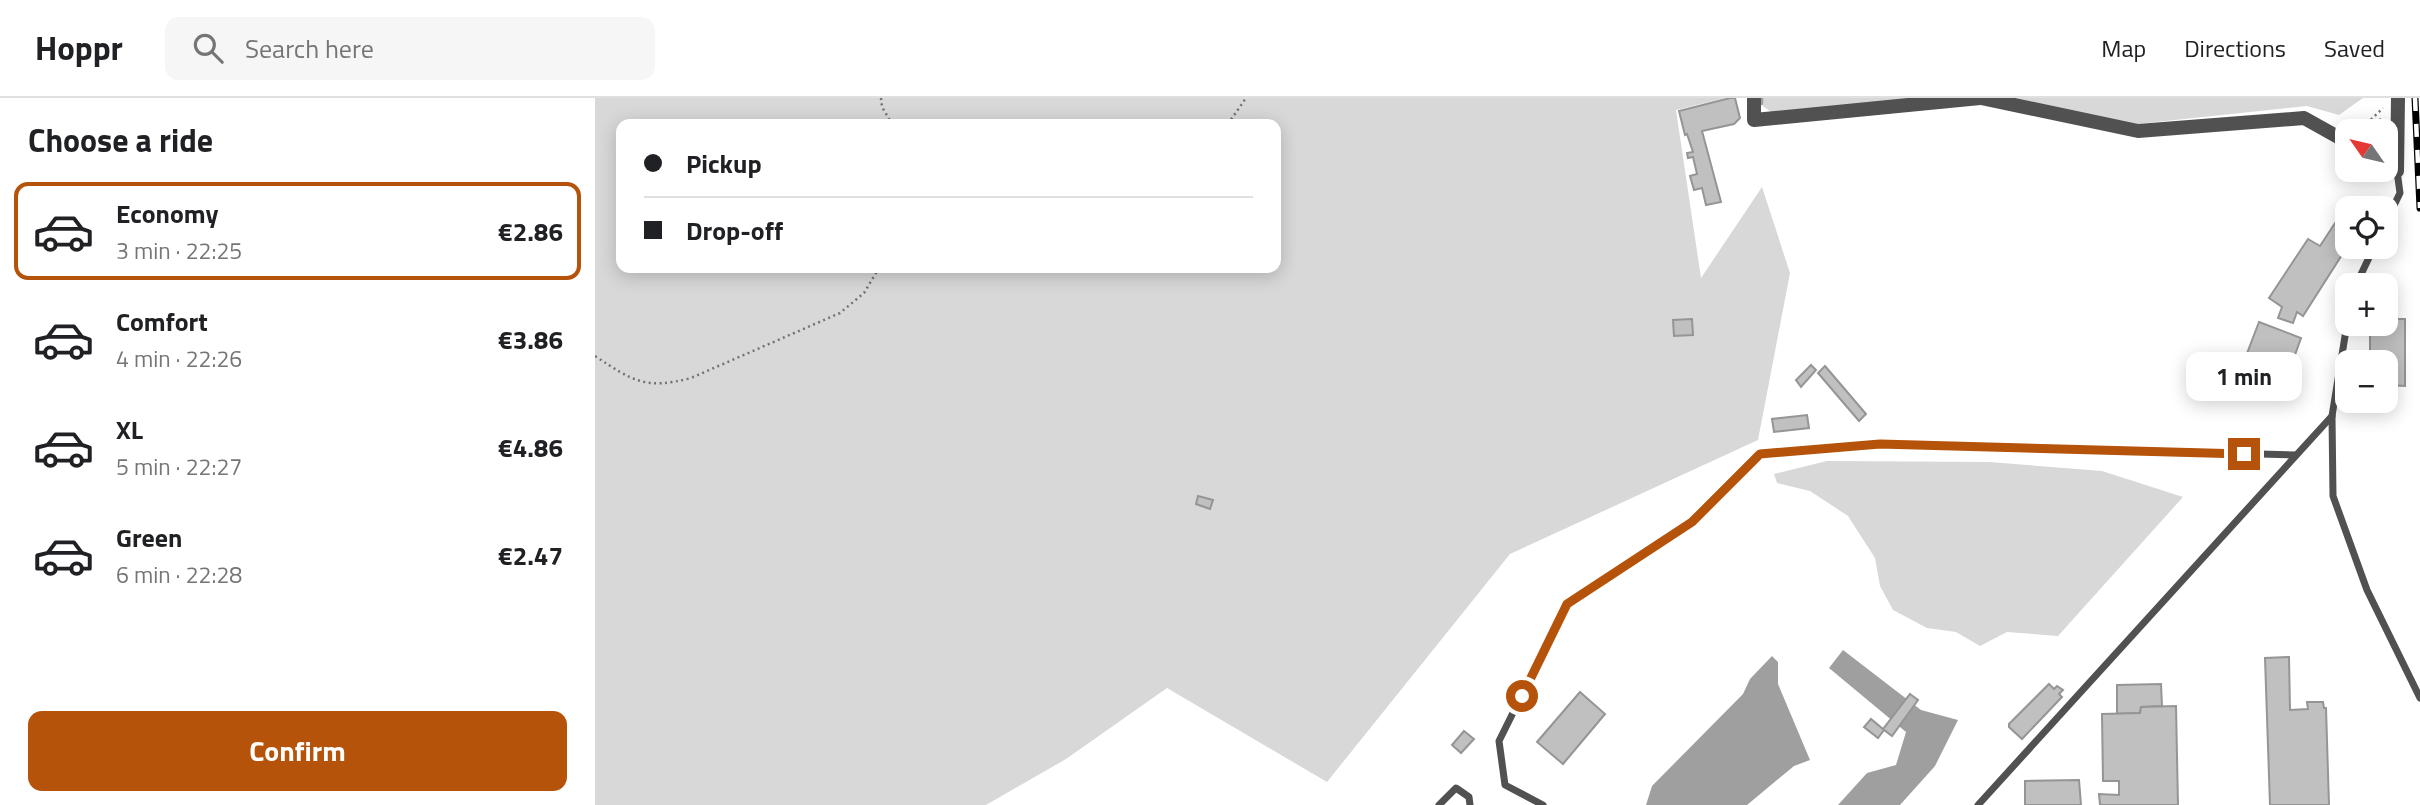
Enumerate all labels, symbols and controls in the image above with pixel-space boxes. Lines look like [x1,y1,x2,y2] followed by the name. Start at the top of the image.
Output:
[165,17,655,80] search box
[35,23,123,73] text: Hoppr
[189,29,227,67] icon: search
[245,29,374,68] text: Search here
[2101,30,2146,66] text: Map
[2184,30,2286,66] text: Directions
[2324,30,2385,66] text: Saved
[28,116,213,164] text: Choose a ride
[2335,119,2397,182] north arrow
[2335,119,2398,413] map controls
[686,144,762,183] text: Pickup
[116,194,218,233] text: Economy
[2335,196,2398,259] button: locate
[32,200,95,263] icon: car
[686,211,783,250] text: Drop-off
[498,212,563,251] text: €2.86
[116,233,242,268] text: 3 min · 22:25
[2335,273,2398,336] button: +
[116,302,208,341] text: Comfort
[32,308,95,371] icon: car
[498,320,563,359] text: €3.86
[116,341,242,376] text: 4 min · 22:26
[2335,350,2398,413] button: −
[2186,352,2302,402] callout: 1 min
[2216,359,2272,394] text: 1 min
[116,410,143,449] text: XL
[32,416,95,479] icon: car
[498,428,563,467] text: €4.86
[2228,438,2260,470] route end
[116,449,242,484] text: 5 min · 22:27
[116,518,182,557] text: Green
[32,524,95,587] icon: car
[498,536,563,575] text: €2.47
[116,557,242,592] text: 6 min · 22:28
[1506,680,1538,712] route start
[28,711,567,791] button: Confirm

